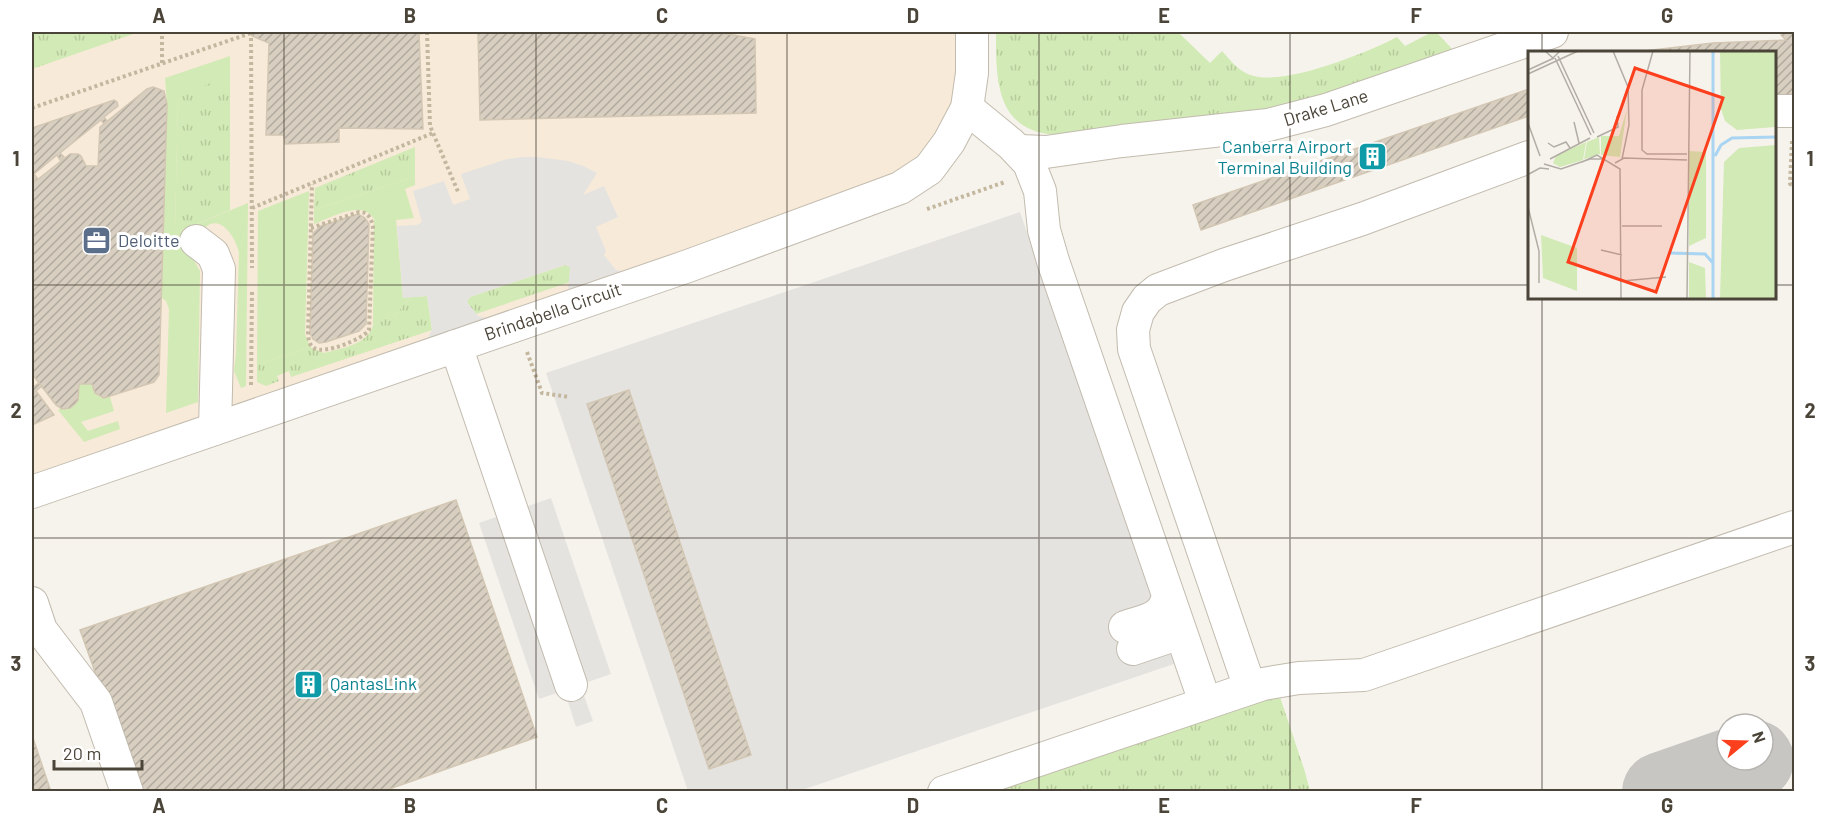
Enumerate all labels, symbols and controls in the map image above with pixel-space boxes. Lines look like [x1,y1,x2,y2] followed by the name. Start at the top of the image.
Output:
[152,3,166,27] text: A
[404,3,416,27] text: B
[656,3,668,27] text: C
[907,3,919,27] text: D
[1158,3,1170,27] text: E
[1410,3,1422,27] text: F
[1661,3,1673,27] text: G
[1528,51,1775,298] inset map
[1281,84,1371,130] street label: Drake Lane
[1218,135,1352,178] place label: Canberra Airport Terminal Building
[1357,141,1389,173] building icon: Canberra Airport Terminal Building
[12,146,20,170] text: 1
[1806,146,1814,170] text: 1
[81,225,113,257] office icon: Deloitte
[118,229,180,251] place label: Deloitte
[481,277,624,345] street label: Brindabella Circuit
[10,398,22,422] text: 2
[1804,398,1816,422] text: 2
[11,651,21,675] text: 3
[1805,651,1815,675] text: 3
[293,668,325,700] building icon: QantasLink
[330,672,417,694] place label: QantasLink
[1715,712,1775,772] north arrow
[1749,729,1770,745] text: N
[54,733,142,771] scale bar
[63,742,101,764] text: 20 m
[152,793,166,817] text: A
[404,793,416,817] text: B
[656,793,668,817] text: C
[907,793,919,817] text: D
[1158,793,1170,817] text: E
[1410,793,1422,817] text: F
[1661,793,1673,817] text: G

